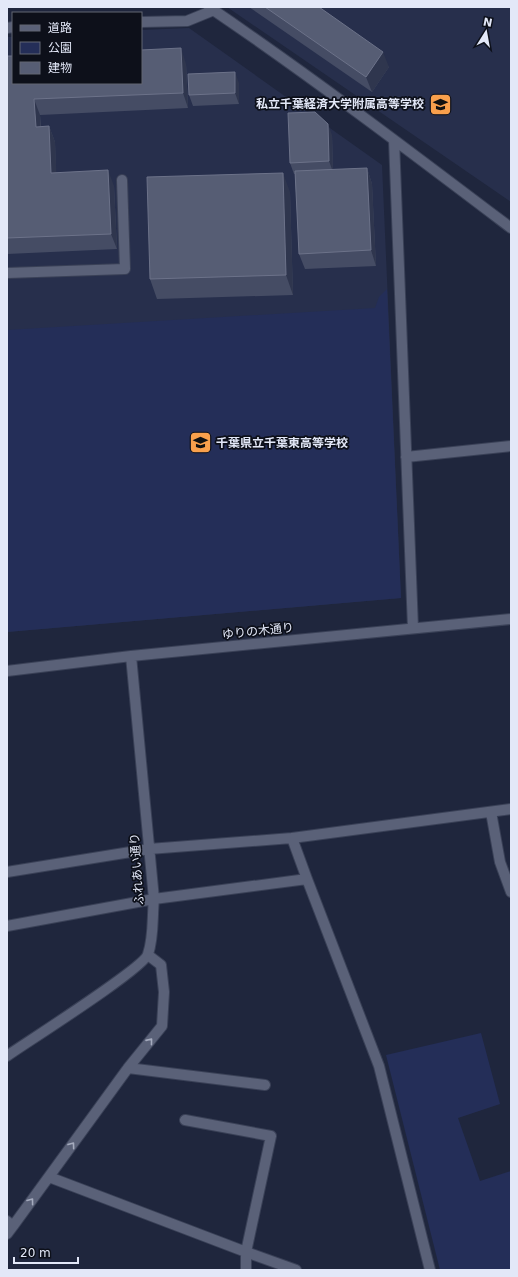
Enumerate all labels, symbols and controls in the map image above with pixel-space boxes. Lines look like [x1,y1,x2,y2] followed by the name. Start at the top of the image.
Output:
[12,12,142,84] legend
[466,12,506,52] north arrow
[482,15,494,30] text: N
[48,21,72,35] text: 道路
[48,41,72,55] text: 公園
[48,61,72,75] text: 建物
[427,91,453,117] school or university icon: 私立千葉経済大学附属高等学校
[256,97,424,111] place label: 私立千葉経済大学附属高等学校
[188,430,214,456] school or university icon: 千葉県立千葉東高等学校
[216,436,348,450] place label: 千葉県立千葉東高等学校
[221,620,295,642] street label: ゆりの木通り
[128,833,146,905] street label: ふれあい通り
[145,1038,152,1045] one-way arrow
[67,1142,75,1149] one-way arrow
[26,1198,34,1205] one-way arrow
[14,1239,78,1265] scale bar
[20,1246,51,1260] text: 20 m

